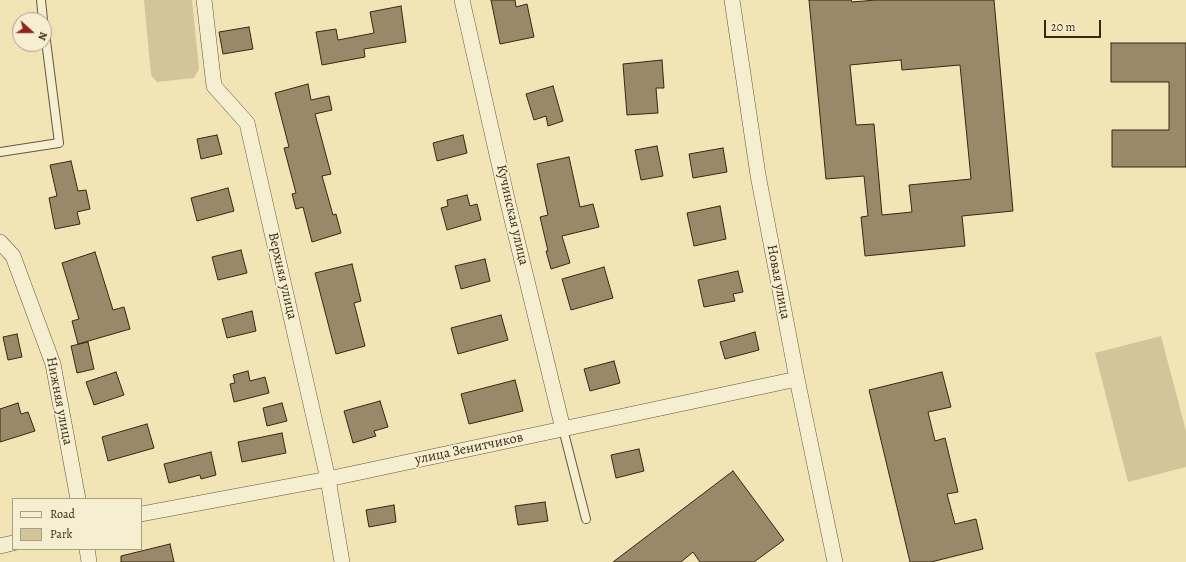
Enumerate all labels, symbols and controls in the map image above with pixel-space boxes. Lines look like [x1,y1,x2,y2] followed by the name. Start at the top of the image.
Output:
[12,12,52,52] north arrow
[1046,12,1103,38] scale bar
[1051,19,1075,35] text: 20 m
[34,30,51,43] text: N
[492,163,532,267] street label: Кучинская улица
[264,231,300,321] street label: Верхняя улица
[763,243,793,321] street label: Новая улица
[42,356,76,446] street label: Нижняя улица
[413,429,525,469] street label: улица Зенитчиков
[12,498,142,550] legend
[50,506,75,522] text: Road
[50,526,73,542] text: Park

